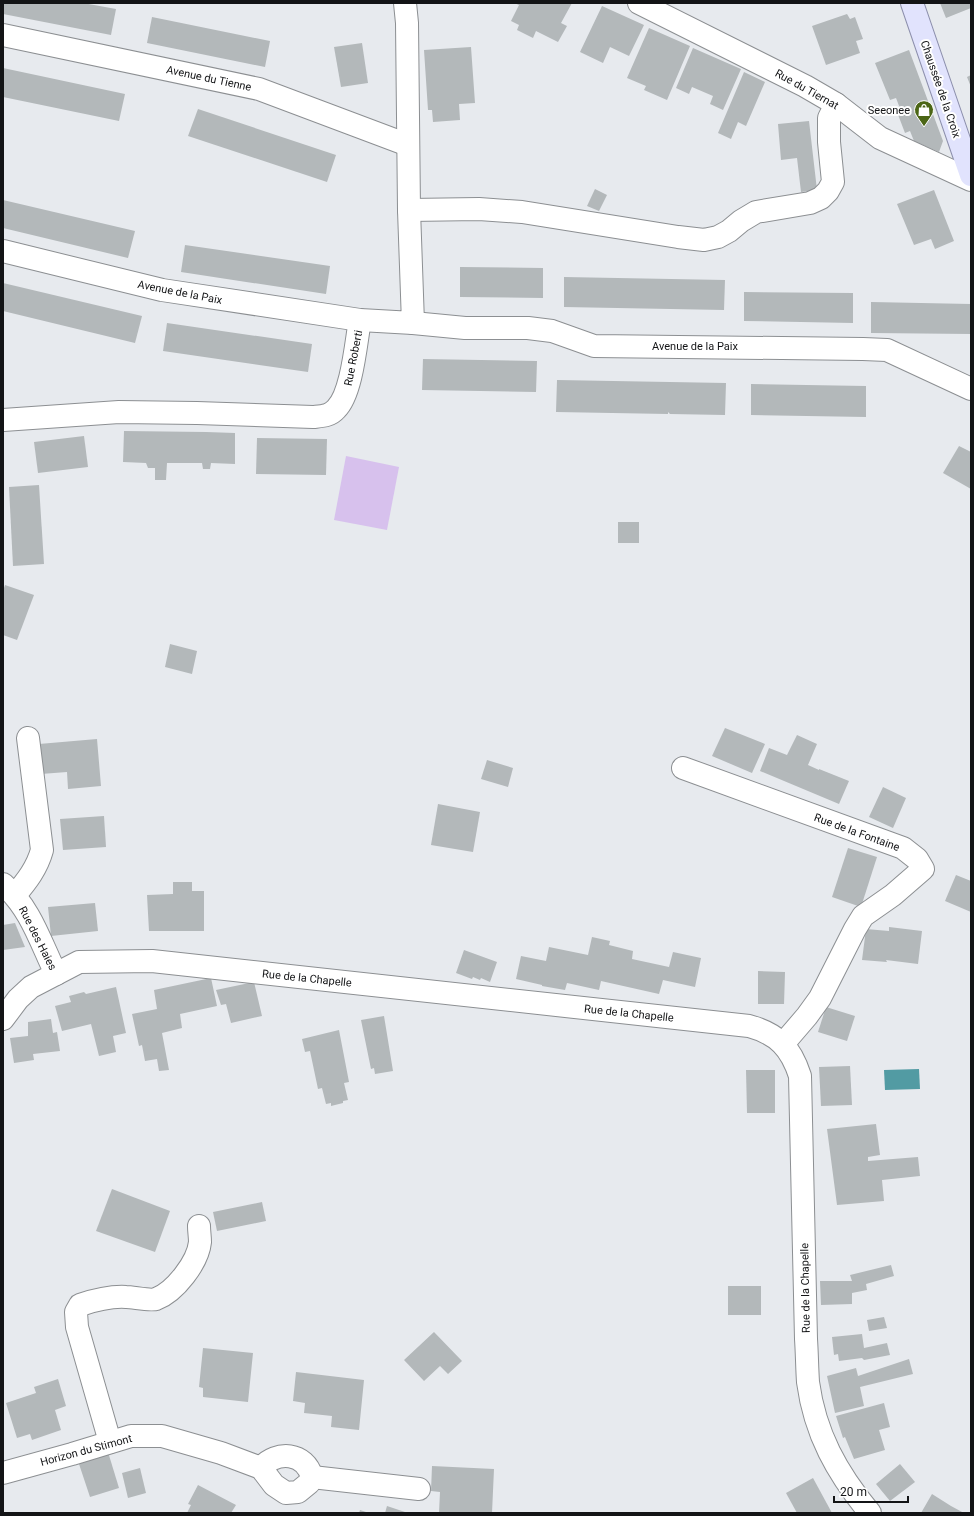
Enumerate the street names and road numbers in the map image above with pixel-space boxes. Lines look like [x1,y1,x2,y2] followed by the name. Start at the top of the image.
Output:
[918,39,964,140] street label: Chaussée de la Croix
[165,63,253,94] street label: Avenue du Tienne
[773,67,841,112] street label: Rue du Tiernat
[137,278,224,307] street label: Avenue de la Paix
[342,329,365,387] street label: Rue Roberti
[652,340,738,353] street label: Avenue de la Paix
[812,811,902,854] street label: Rue de la Fontaine
[16,904,59,973] street label: Rue des Haies
[262,967,353,990] street label: Rue de la Chapelle
[584,1002,675,1025] street label: Rue de la Chapelle
[798,1243,813,1333] street label: Rue de la Chapelle
[39,1432,134,1469] street label: Horizon du Stimont

